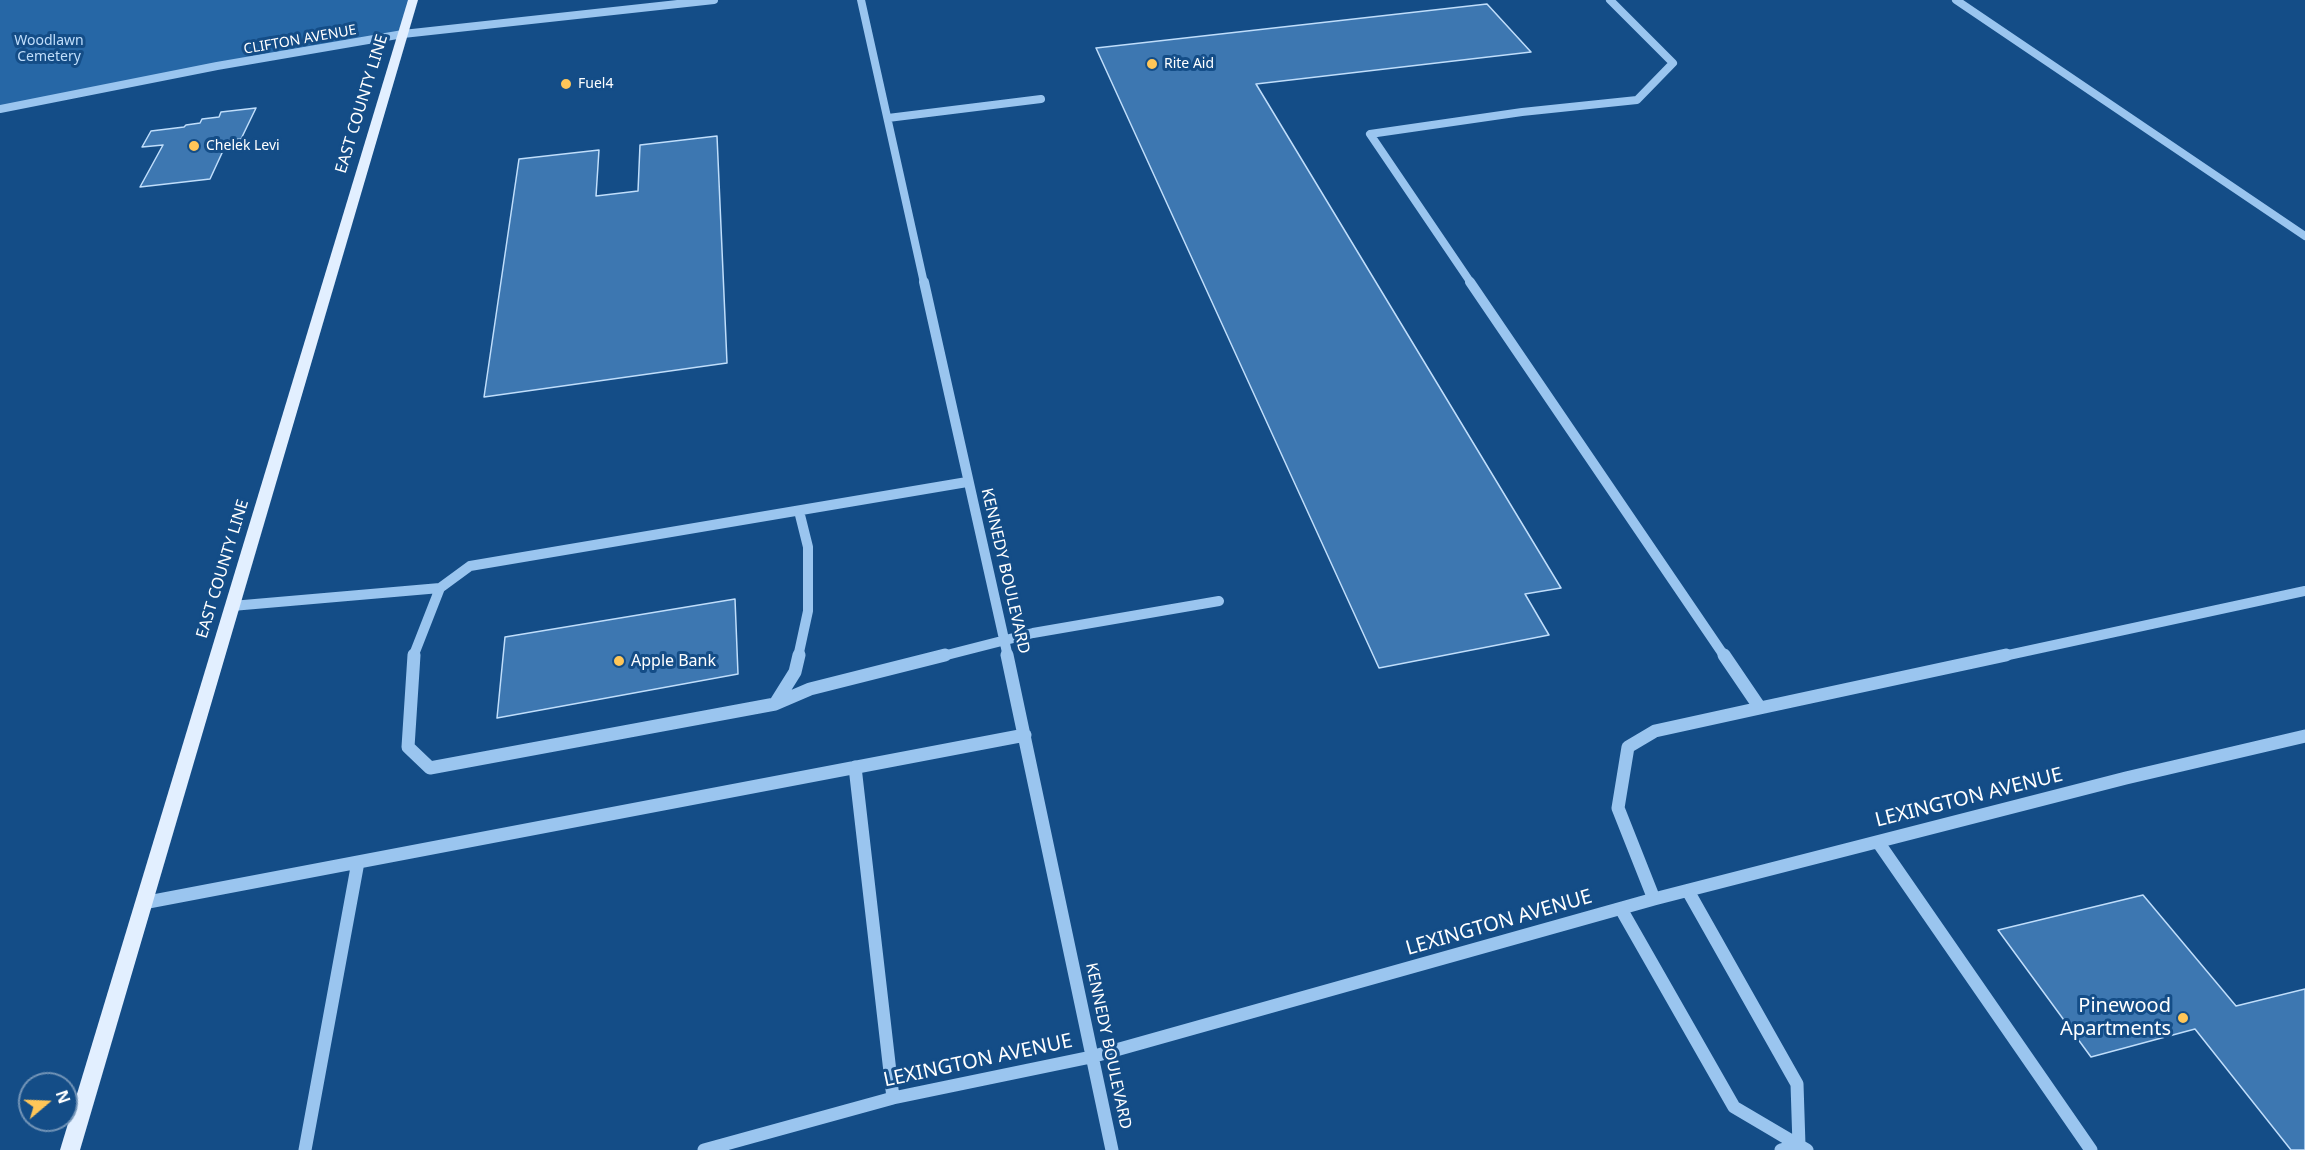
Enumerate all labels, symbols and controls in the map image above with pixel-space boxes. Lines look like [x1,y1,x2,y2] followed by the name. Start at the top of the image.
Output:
[242,22,358,58] street label: CLIFTON AVENUE
[332,32,392,176] street label: EAST COUNTY LINE
[14,33,84,66] park label: Woodlawn Cemetery
[1164,56,1214,72] place label: Rite Aid
[1145,57,1159,71] marker: Rite Aid
[578,76,613,92] place label: Fuel4
[559,77,573,91] marker: Fuel4
[206,138,280,154] place label: Chelek Levi
[187,139,201,153] marker: Chelek Levi
[977,486,1033,656] street label: KENNEDY BOULEVARD
[193,497,253,641] street label: EAST COUNTY LINE
[631,651,716,671] place label: Apple Bank
[612,654,626,668] marker: Apple Bank
[1873,763,2065,833] street label: LEXINGTON AVENUE
[1403,885,1595,961] street label: LEXINGTON AVENUE
[1081,961,1135,1131] street label: KENNEDY BOULEVARD
[2060,994,2171,1041] place label: Pinewood Apartments
[2176,1011,2190,1025] marker: Pinewood Apartments
[881,1029,1075,1093] street label: LEXINGTON AVENUE
[18,1072,78,1132] north arrow
[51,1087,76,1107] text: N

